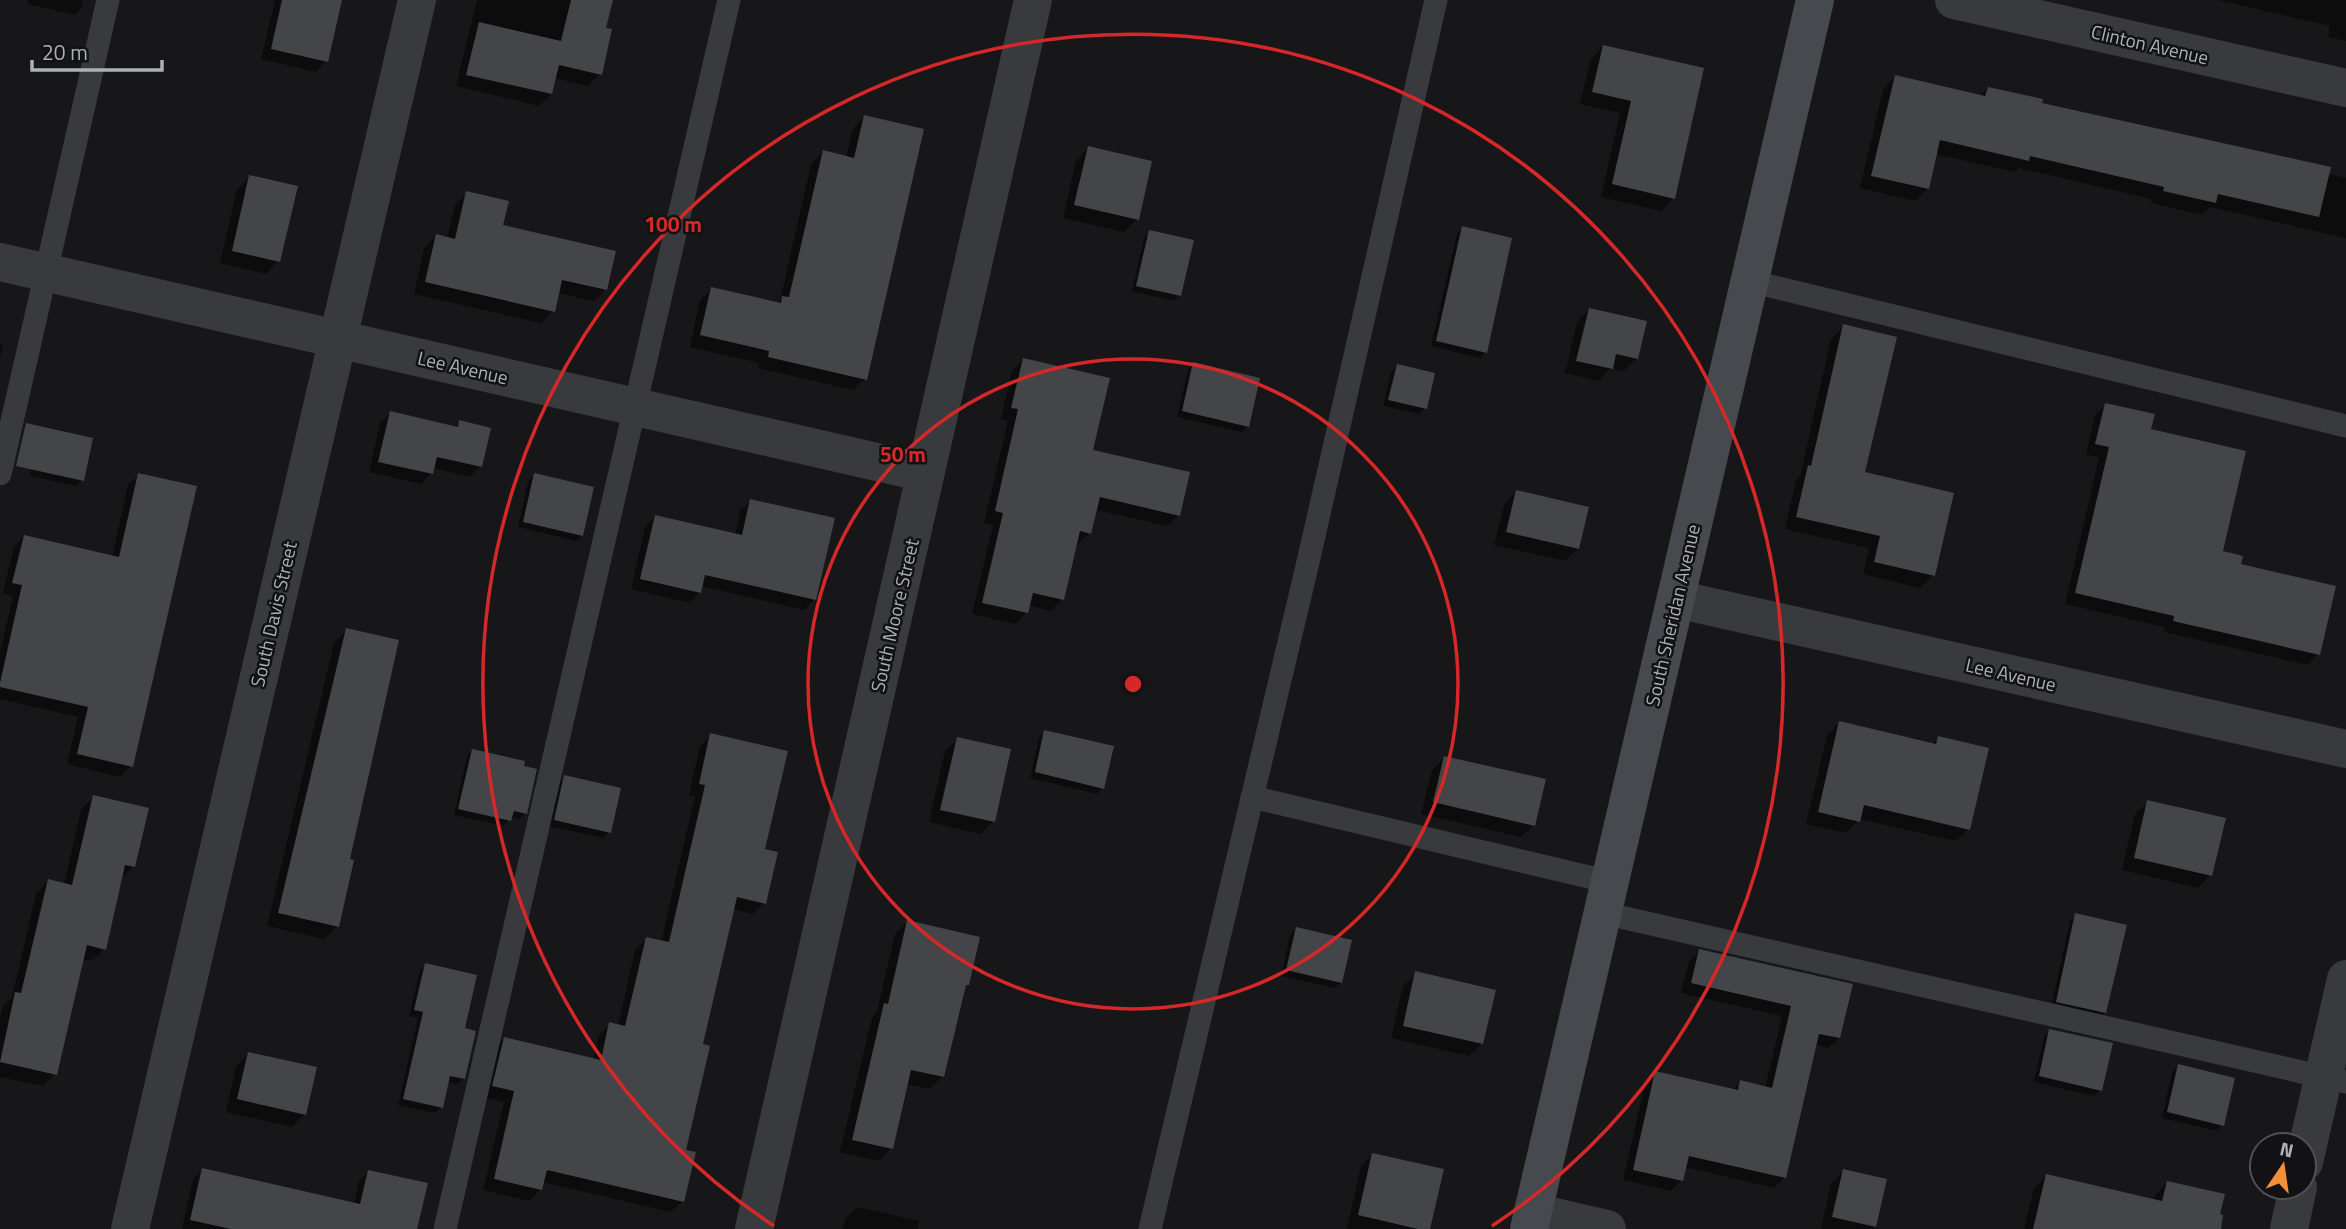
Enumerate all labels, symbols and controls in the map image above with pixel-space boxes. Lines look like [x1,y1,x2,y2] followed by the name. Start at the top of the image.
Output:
[2088,16,2212,72] street label: Clinton Avenue
[32,28,161,72] scale bar
[42,36,88,68] text: 20 m
[644,208,702,240] text: 100 m
[415,343,511,391] street label: Lee Avenue
[880,438,926,470] text: 50 m
[1637,521,1707,709] street label: South Sheridan Avenue
[862,535,926,695] street label: South Moore Street
[242,538,304,690] street label: South Davis Street
[1963,650,2059,698] street label: Lee Avenue
[1121,672,1145,696] centre of rings
[2248,1131,2318,1201] north arrow
[2277,1133,2297,1165] text: N

